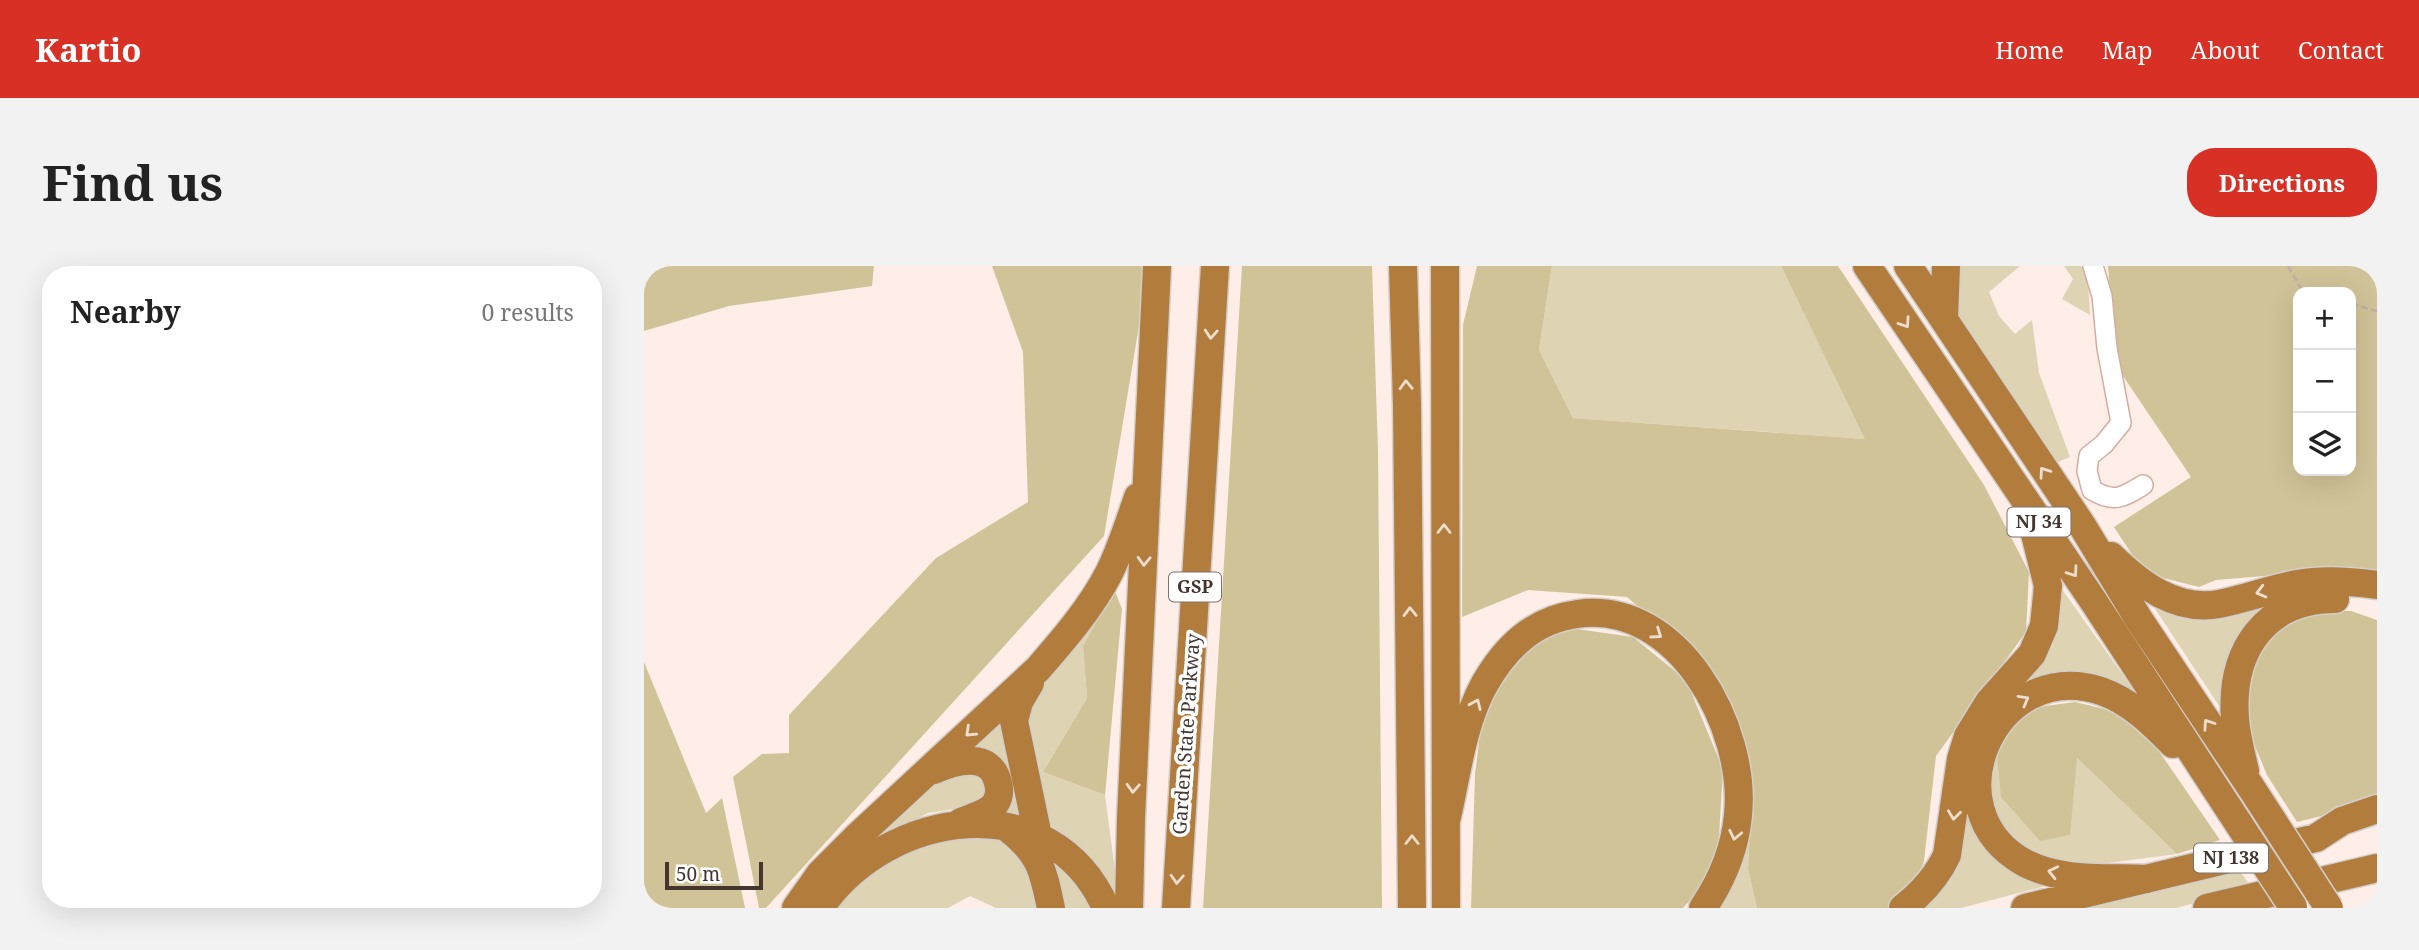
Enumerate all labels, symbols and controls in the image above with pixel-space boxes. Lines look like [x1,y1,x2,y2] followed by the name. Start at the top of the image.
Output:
[35,27,142,72] text: Kartio
[1995,33,2064,66] text: Home
[2102,33,2153,66] text: Map
[2191,33,2260,66] text: About
[2298,33,2384,66] text: Contact
[2187,148,2377,217] button: Directions
[42,149,223,215] text: Find us
[2293,287,2356,476] map controls
[2293,287,2356,350] button: +
[70,291,181,332] text: Nearby
[481,296,574,328] text: 0 results
[1897,315,1909,328] one-way arrow
[1204,329,1219,340] one-way arrow
[2293,350,2356,413] button: −
[1399,379,1414,390] one-way arrow
[2293,413,2356,476] button: layers
[2039,466,2052,479] one-way arrow
[2008,508,2070,536] road number: NJ 34
[1436,523,1452,533] one-way arrow
[1136,555,1151,566] one-way arrow
[2065,564,2077,577] one-way arrow
[1169,572,1221,601] road number: GSP
[2255,584,2267,599] one-way arrow
[1402,607,1418,617] one-way arrow
[1649,626,1662,638] one-way arrow
[1166,632,1206,835] street label: Garden State Parkway
[2017,695,2029,708] one-way arrow
[1468,699,1482,711] one-way arrow
[2204,719,2216,732] one-way arrow
[965,723,978,736] one-way arrow
[1125,783,1140,794] one-way arrow
[1946,809,1961,821] one-way arrow
[1728,829,1743,841] one-way arrow
[1404,834,1420,845] one-way arrow
[2194,844,2268,872] road number: NJ 138
[665,859,763,891] scale bar
[676,861,720,887] text: 50 m
[2047,866,2059,881] one-way arrow
[1170,874,1185,885] one-way arrow

